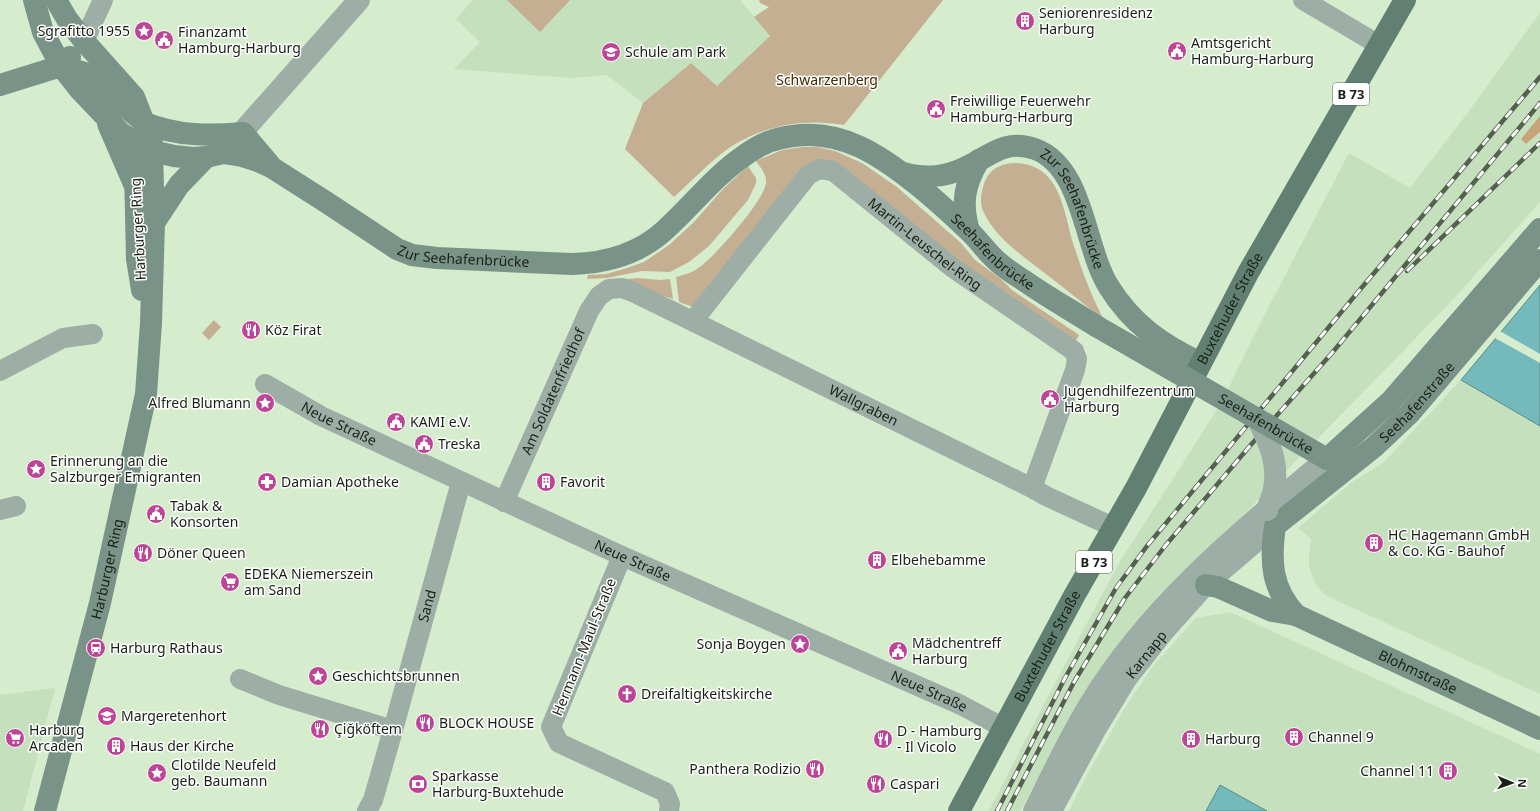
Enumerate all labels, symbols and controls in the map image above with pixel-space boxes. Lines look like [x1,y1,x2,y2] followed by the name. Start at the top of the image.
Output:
[1039,3,1153,38] place label: Seniorenresidenz Harburg
[1014,10,1036,32] building icon: Seniorenresidenz Harburg
[133,20,155,42] place icon: Sgrafitto 1955
[38,21,130,40] place label: Sgrafitto 1955
[178,22,301,57] place label: Finanzamt Hamburg-Harburg
[153,29,175,51] public building icon: Finanzamt Hamburg-Harburg
[1191,33,1314,68] place label: Amtsgericht Hamburg-Harburg
[1166,40,1188,62] public building icon: Amtsgericht Hamburg-Harburg
[600,41,622,63] school or university icon: Schule am Park
[625,42,727,61] place label: Schule am Park
[776,70,878,89] park label: Schwarzenberg
[1333,83,1369,105] road number: B 73
[950,91,1091,126] place label: Freiwillige Feuerwehr Hamburg-Harburg
[925,98,947,120] public building icon: Freiwillige Feuerwehr Hamburg-Harburg
[1037,144,1109,272] street label: Zur Seehafenbrücke
[125,177,150,281] street label: Harburger Ring
[864,193,986,294] street label: Martin-Leuschel-Ring
[947,209,1039,294] street label: Seehafenbrücke
[395,240,530,271] street label: Zur Seehafenbrücke
[1192,249,1267,368] street label: Buxtehuder Straße
[240,319,262,341] restaurant icon: Köz Firat
[265,320,322,339] place label: Köz Firat
[516,324,590,457] street label: Am Soldatenfriedhof
[1375,357,1458,446] street label: Seehafenstraße
[826,380,902,430] street label: Wallgraben
[1062,381,1194,416] place label: Jugendhilfezentrum Harburg
[1039,388,1061,410] public building icon: Jugendhilfezentrum Harburg
[1215,389,1317,458] street label: Seehafenbrücke
[254,392,276,414] place icon: Alfred Blumann
[148,393,251,412] place label: Alfred Blumann
[298,397,380,450] street label: Neue Straße
[385,411,407,433] public building icon: KAMI e.V.
[410,412,471,431] place label: KAMI e.V.
[413,433,435,455] public building icon: Treska
[438,434,481,453] place label: Treska
[50,451,201,486] place label: Erinnerung an die Salzburger Emigranten
[25,458,47,480] place icon: Erinnerung an die Salzburger Emigranten
[256,471,278,493] pharmacy icon: Damian Apotheke
[535,471,557,493] building icon: Favorit
[281,472,399,491] place label: Damian Apotheke
[560,472,605,491] place label: Favorit
[170,496,238,531] place label: Tabak & Konsorten
[145,503,167,525] public building icon: Tabak & Konsorten
[86,517,127,621] street label: Harburger Ring
[1388,525,1530,560] place label: HC Hagemann GmbH & Co. KG - Bauhof
[1363,532,1385,554] building icon: HC Hagemann GmbH & Co. KG - Bauhof
[592,535,674,585] street label: Neue Straße
[132,542,154,564] restaurant icon: Döner Queen
[157,543,246,562] place label: Döner Queen
[866,549,888,571] building icon: Elbehebamme
[891,550,986,569] place label: Elbehebamme
[1076,551,1112,573] road number: B 73
[244,564,373,599] place label: EDEKA Niemerszein am Sand
[219,571,241,593] supermarket icon: EDEKA Niemerszein am Sand
[547,575,620,719] street label: Hermann-Maul-Straße
[1009,586,1085,705] street label: Buxtehuder Straße
[413,587,440,624] street label: Sand
[1121,626,1171,682] street label: Karnapp
[789,633,811,655] place icon: Sonja Boygen
[912,633,1003,668] place label: Mädchentreff Harburg
[696,634,786,653] place label: Sonja Boygen
[85,637,107,659] station icon: Harburg Rathaus
[110,638,223,657] place label: Harburg Rathaus
[887,640,909,662] public building icon: Mädchentreff Harburg
[1376,645,1461,698] street label: Blohmstraße
[307,665,329,687] place icon: Geschichtsbrunnen
[888,665,971,716] street label: Neue Straße
[332,666,460,685] place label: Geschichtsbrunnen
[616,683,638,705] church icon: Dreifaltigkeitskirche
[641,684,772,703] place label: Dreifaltigkeitskirche
[96,705,118,727] school or university icon: Margeretenhort
[121,706,227,725] place label: Margeretenhort
[414,712,436,734] restaurant icon: BLOCK HOUSE
[439,713,534,732] place label: BLOCK HOUSE
[309,718,331,740] restaurant icon: Çiğköftem
[334,719,402,738] place label: Çiğköftem
[29,720,85,755] place label: Harburg Arcaden
[897,721,982,756] place label: D - Hamburg - Il Vicolo
[1283,726,1305,748] building icon: Channel 9
[4,727,26,749] supermarket icon: Harburg Arcaden
[1308,727,1374,746] place label: Channel 9
[872,728,894,750] restaurant icon: D - Hamburg - Il Vicolo
[1180,728,1202,750] building icon: Harburg
[1205,729,1261,748] place label: Harburg
[105,735,127,757] building icon: Haus der Kirche
[130,736,234,755] place label: Haus der Kirche
[171,755,276,790] place label: Clotilde Neufeld geb. Baumann
[804,758,826,780] restaurant icon: Panthera Rodizio
[689,759,801,778] place label: Panthera Rodizio
[1437,760,1459,782] building icon: Channel 11
[1360,761,1434,780] place label: Channel 11
[146,762,168,784] place icon: Clotilde Neufeld geb. Baumann
[1492,763,1532,803] north arrow
[432,766,564,801] place label: Sparkasse Harburg-Buxtehude
[407,773,429,795] bank icon: Sparkasse Harburg-Buxtehude
[865,773,887,795] restaurant icon: Caspari
[890,774,939,793] place label: Caspari
[1515,779,1530,788] text: N

